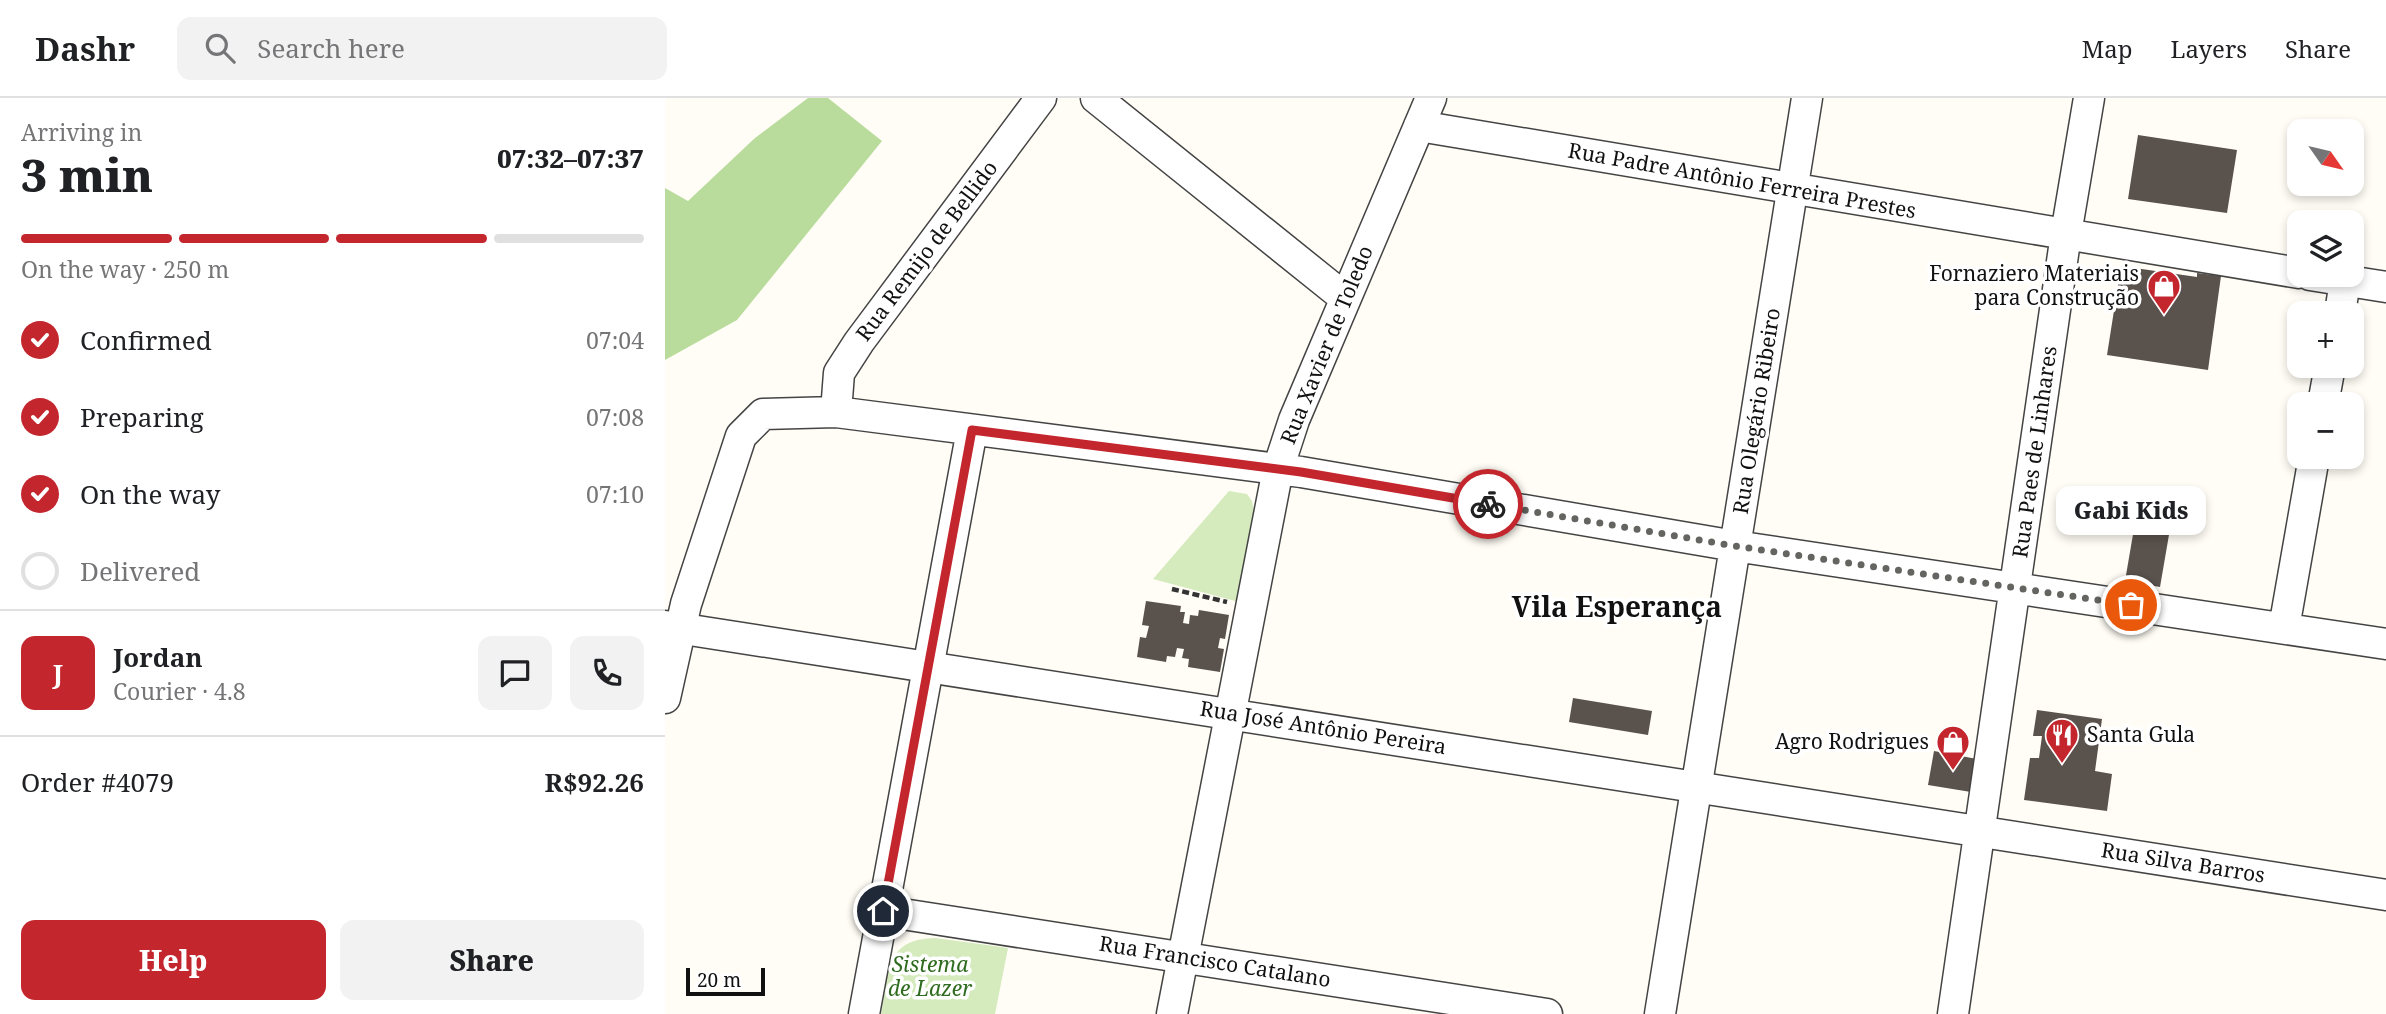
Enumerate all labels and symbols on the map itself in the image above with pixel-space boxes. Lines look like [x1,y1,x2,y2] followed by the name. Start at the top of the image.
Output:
[2287,119,2364,196] north arrow
[1566,136,1918,224] street label: Rua Padre Antônio Ferreira Prestes
[849,154,1003,346] street label: Rua Remijo de Bellido
[1273,241,1379,448] street label: Rua Xavier de Toledo
[1929,259,2139,311] place label: Fornaziero Materiais para Construção
[2145,267,2183,316] shop icon: Fornaziero Materiais para Construção
[1726,306,1786,516] street label: Rua Olegário Ribeiro
[2005,344,2063,560] street label: Rua Paes de Linhares
[1453,469,1523,539] courier
[2056,486,2206,535] callout: Gabi Kids
[2101,575,2161,635] pin
[1512,587,1722,625] district label: Vila Esperança
[1198,694,1448,760] street label: Rua José Antônio Pereira
[2043,716,2081,765] restaurant icon: Santa Gula
[2087,720,2195,748] place label: Santa Gula
[1934,723,1972,772] shop icon: Agro Rodrigues
[1775,727,1929,755] place label: Agro Rodrigues
[2099,835,2267,889] street label: Rua Silva Barros
[853,881,913,941] pin
[1097,929,1333,993] street label: Rua Francisco Catalano
[888,950,972,1002] park label: Sistema de Lazer
[686,965,765,997] scale bar

